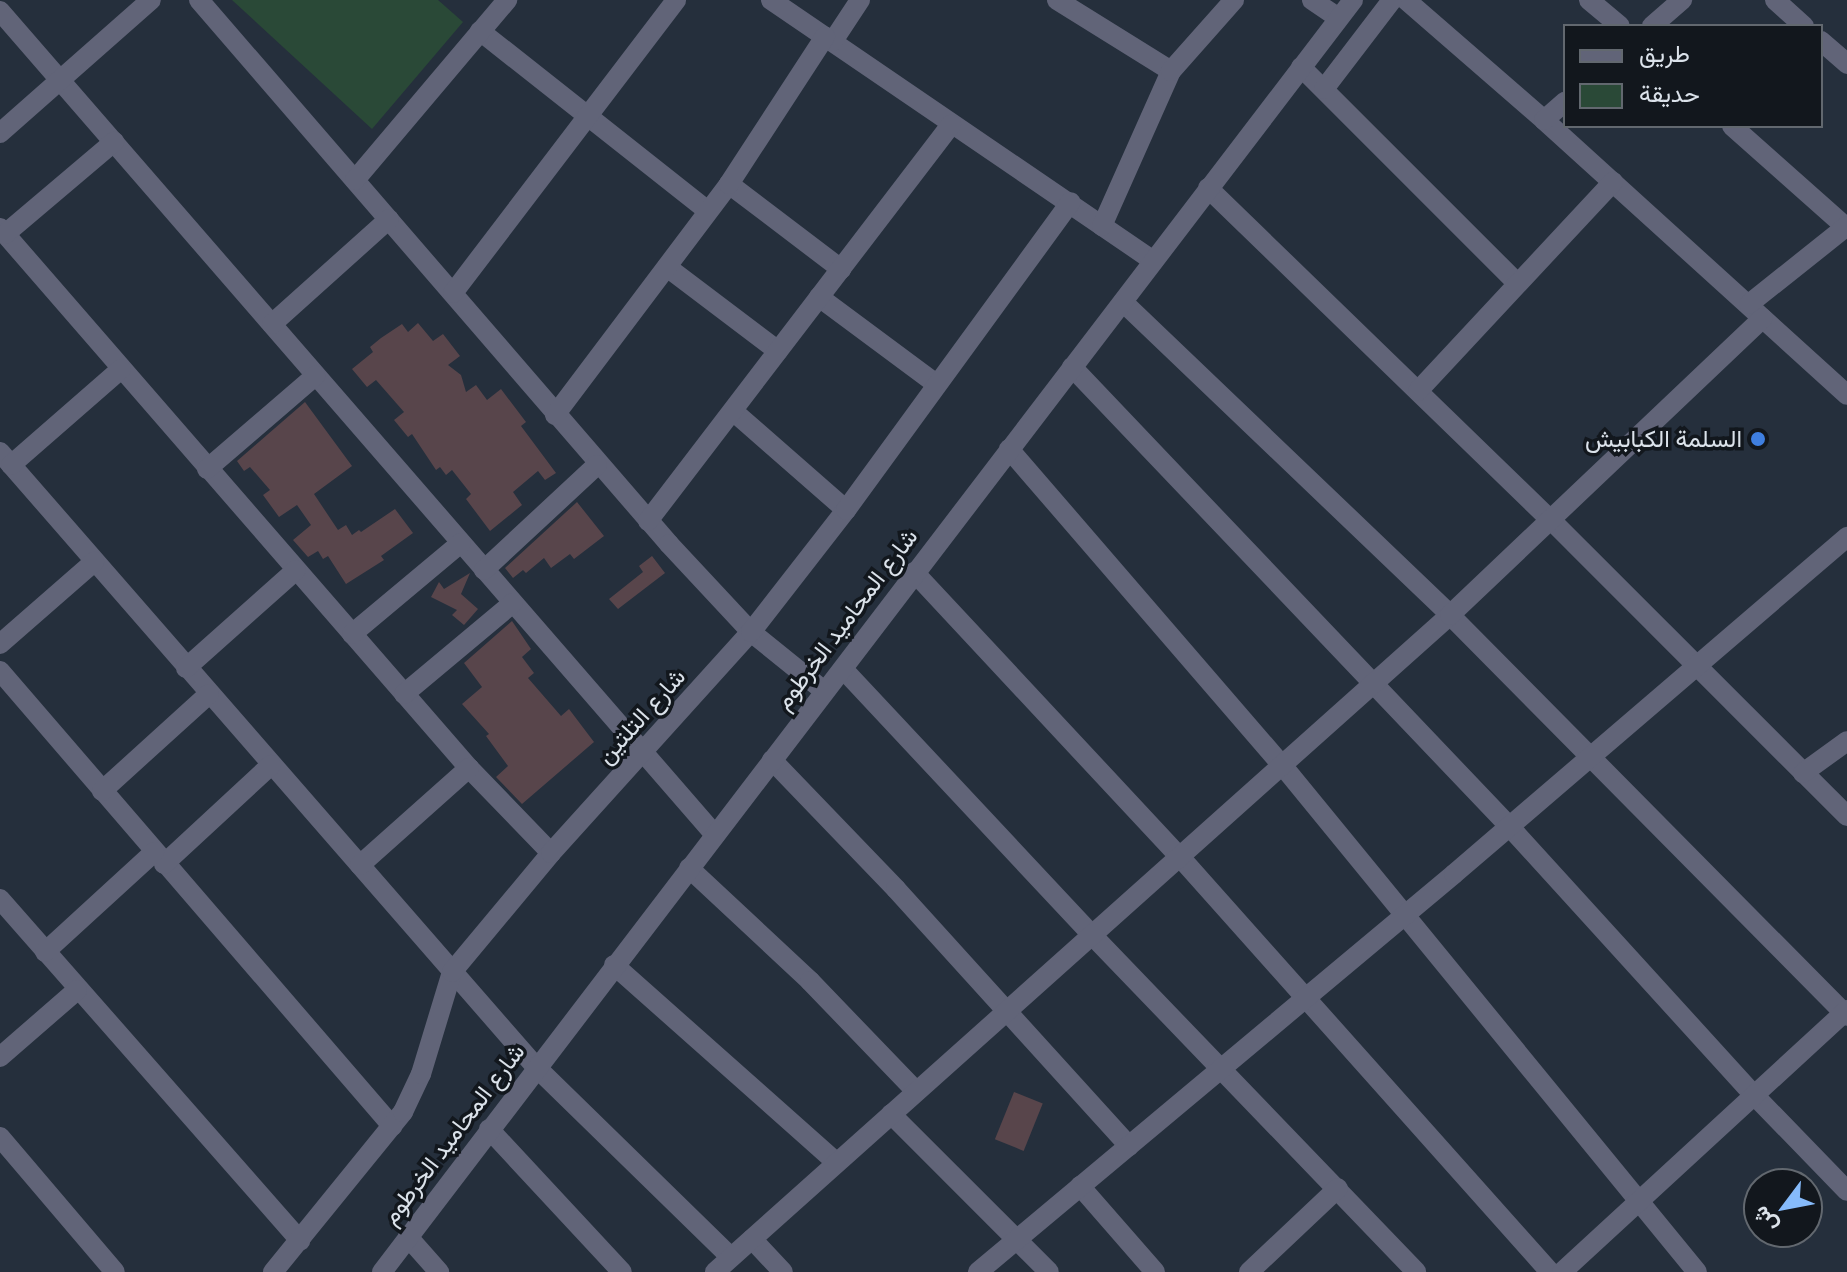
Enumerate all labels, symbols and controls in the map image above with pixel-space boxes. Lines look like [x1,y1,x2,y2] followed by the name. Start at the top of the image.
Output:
[1563,24,1823,128] legend
[1639,37,1690,70] text: طريق
[1639,77,1700,110] text: حديقة
[1585,425,1742,453] place label: السلمة الكبابيش
[1749,430,1767,448] marker: السلمة الكبابيش
[768,523,924,715] street label: شارع المحاميد الخرطوم
[591,662,691,770] street label: شارع التلتين
[375,1038,531,1230] street label: شارع المحاميد الخرطوم
[1743,1168,1823,1248] north arrow
[1745,1200,1784,1239] text: ش

